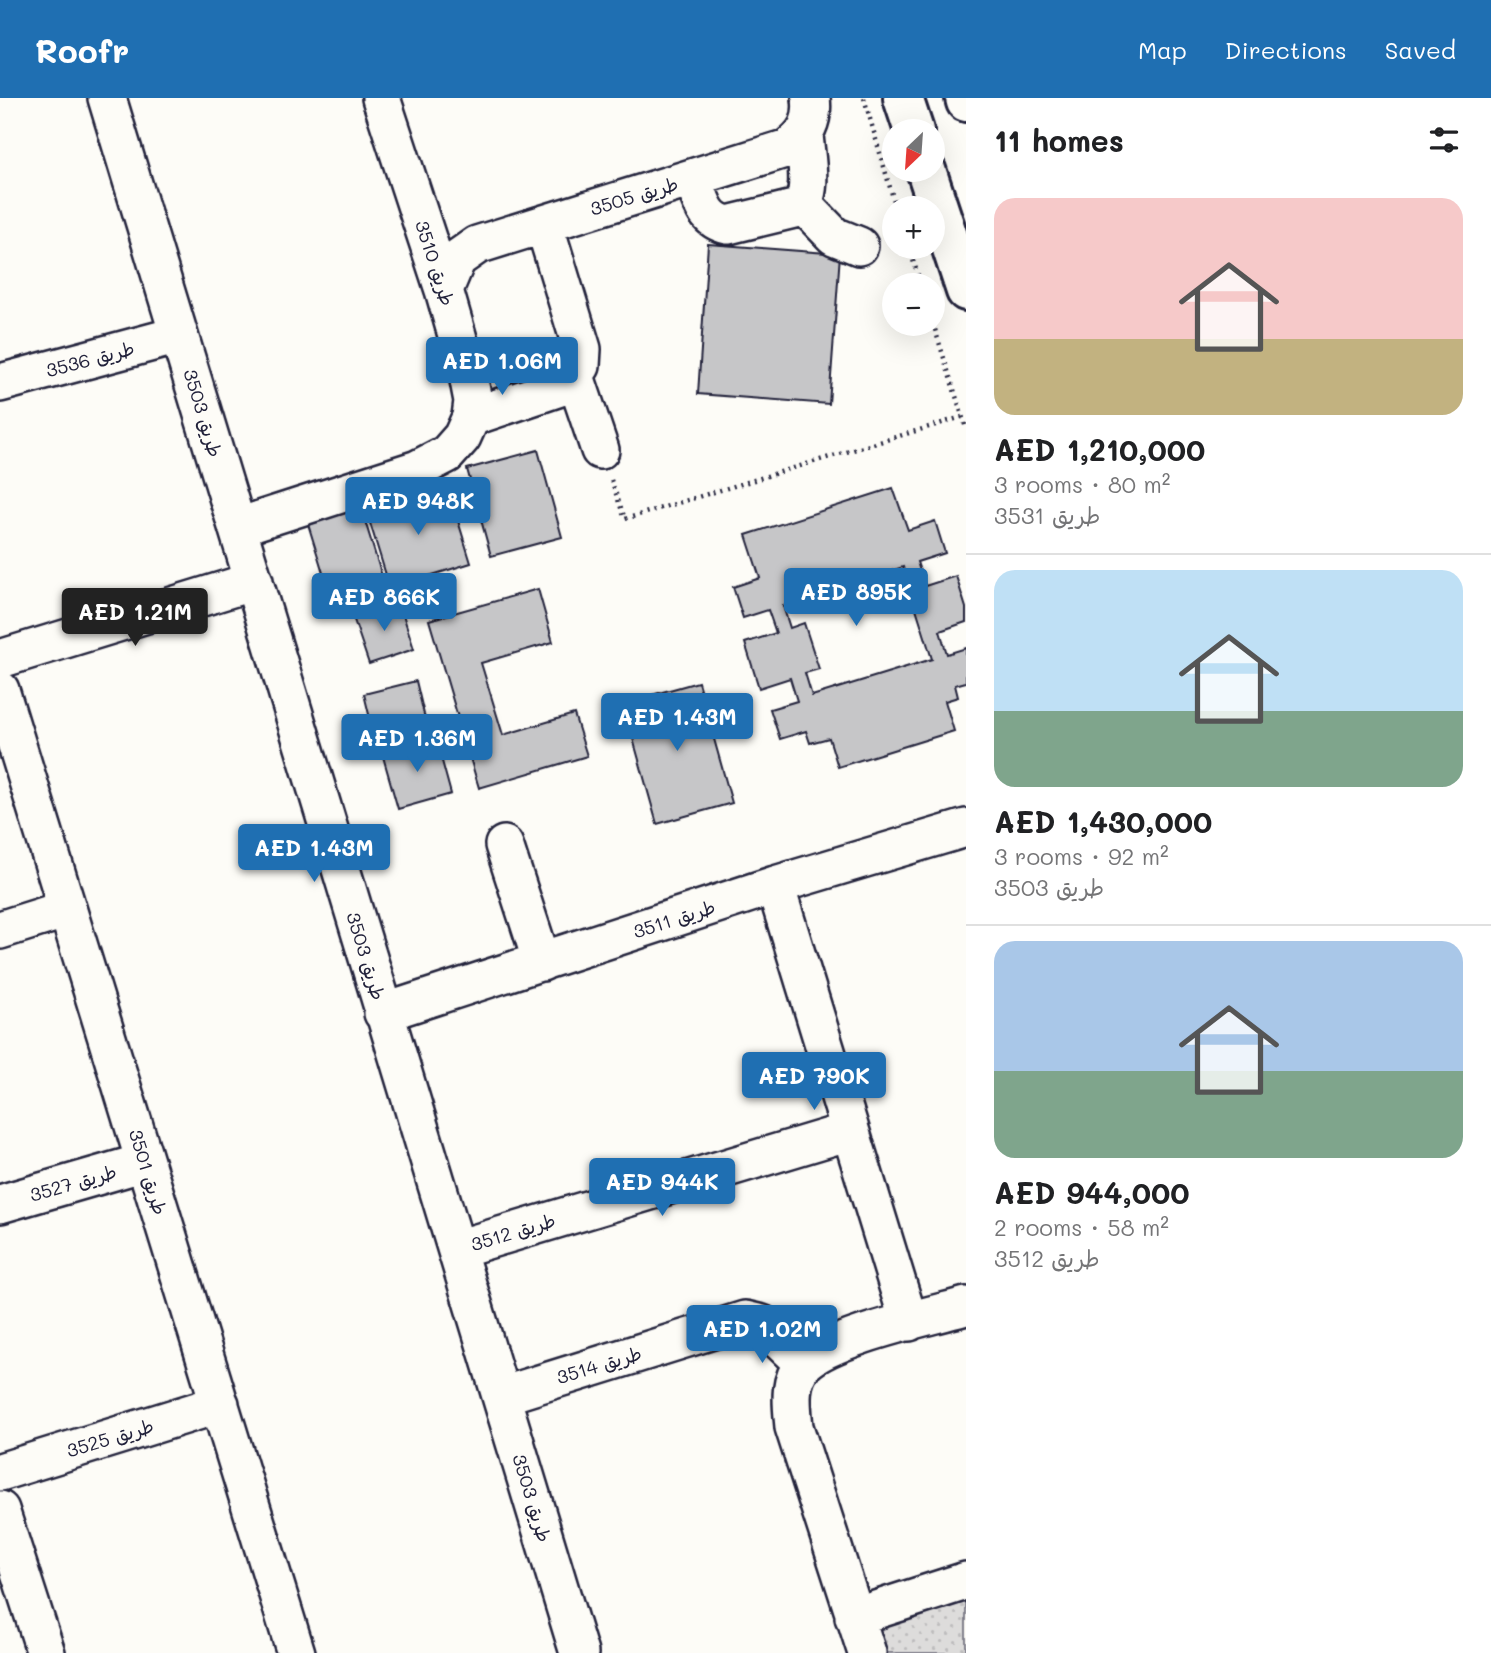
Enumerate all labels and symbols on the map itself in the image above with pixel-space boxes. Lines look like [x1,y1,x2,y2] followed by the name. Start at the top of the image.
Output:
[882,119,945,182] north arrow
[587,170,681,221] street label: طريق 3505
[410,217,461,309] street label: طريق 3510
[43,335,137,382] street label: طريق 3536
[422,338,582,397] pin: AED 1.06M
[178,366,229,460] street label: طريق 3503
[346,478,490,537] pin: AED 948K
[784,568,928,628] pin: AED 895K
[312,574,456,633] pin: AED 866K
[55,588,215,648] pin: AED 1.21M
[597,694,757,753] pin: AED 1.43M
[337,714,497,774] pin: AED 1.36M
[234,824,394,884] pin: AED 1.43M
[629,893,718,944] street label: طريق 3511
[341,909,392,1003] street label: طريق 3503
[742,1052,886,1112] pin: AED 790K
[124,1126,173,1218] street label: طريق 3501
[26,1158,119,1207] street label: طريق 3527
[590,1158,734,1218] pin: AED 944K
[467,1207,558,1256] street label: طريق 3512
[682,1306,842,1365] pin: AED 1.02M
[553,1340,645,1389] street label: طريق 3514
[63,1412,156,1463] street label: طريق 3525
[507,1451,558,1545] street label: طريق 3503

